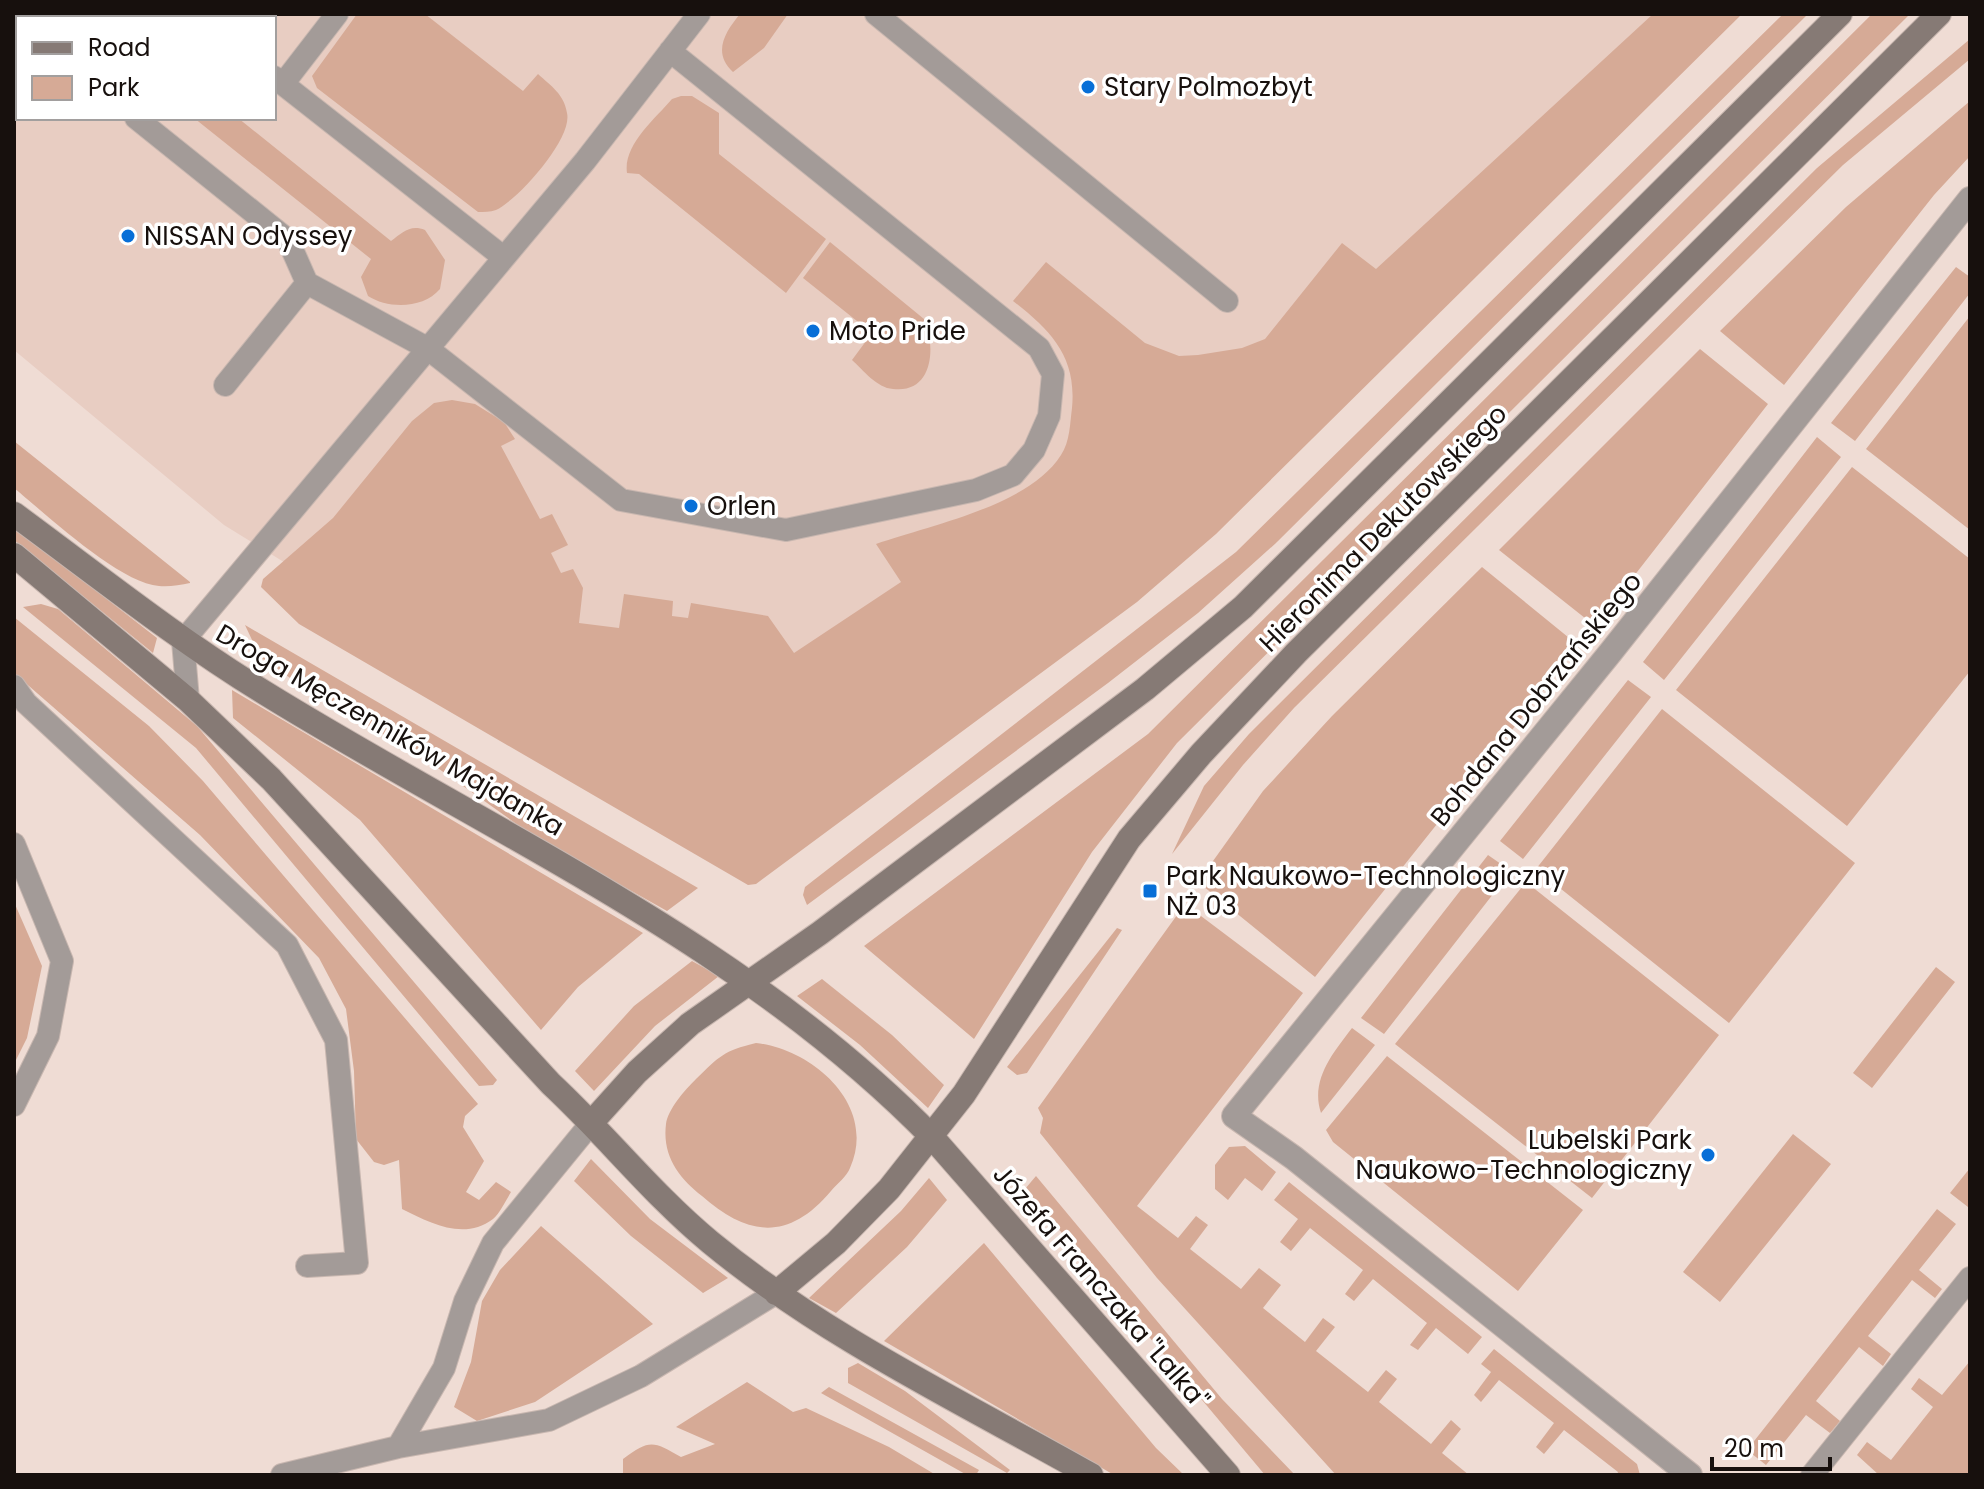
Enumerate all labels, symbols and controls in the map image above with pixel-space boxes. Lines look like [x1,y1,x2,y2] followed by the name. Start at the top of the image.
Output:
[16,16,276,120] legend
[88,31,150,64] text: Road
[1104,69,1313,105] place label: Stary Polmozbyt
[88,71,140,104] text: Park
[1079,78,1097,96] marker: Stary Polmozbyt
[144,218,353,254] place label: NISSAN Odyssey
[119,227,137,245] marker: NISSAN Odyssey
[829,313,966,349] place label: Moto Pride
[804,322,822,340] marker: Moto Pride
[1251,396,1515,660] street label: Hieronima Dekutowskiego
[707,488,776,524] place label: Orlen
[682,497,700,515] marker: Orlen
[1422,564,1650,834] street label: Bohdana Dobrzańskiego
[209,615,571,845] street label: Droga Męczenników Majdanka
[1166,858,1566,924] place label: Park Naukowo-Technologiczny NŻ 03
[1141,882,1159,900] marker: Park Naukowo-Technologiczny NŻ 03
[1355,1122,1693,1188] place label: Lubelski Park Naukowo-Technologiczny
[1699,1146,1717,1164] marker: Lubelski Park Naukowo-Technologiczny
[985,1157,1217,1417] street label: Józefa Franczaka "Lalka"
[1712,1421,1830,1471] scale bar
[1724,1432,1784,1465] text: 20 m

